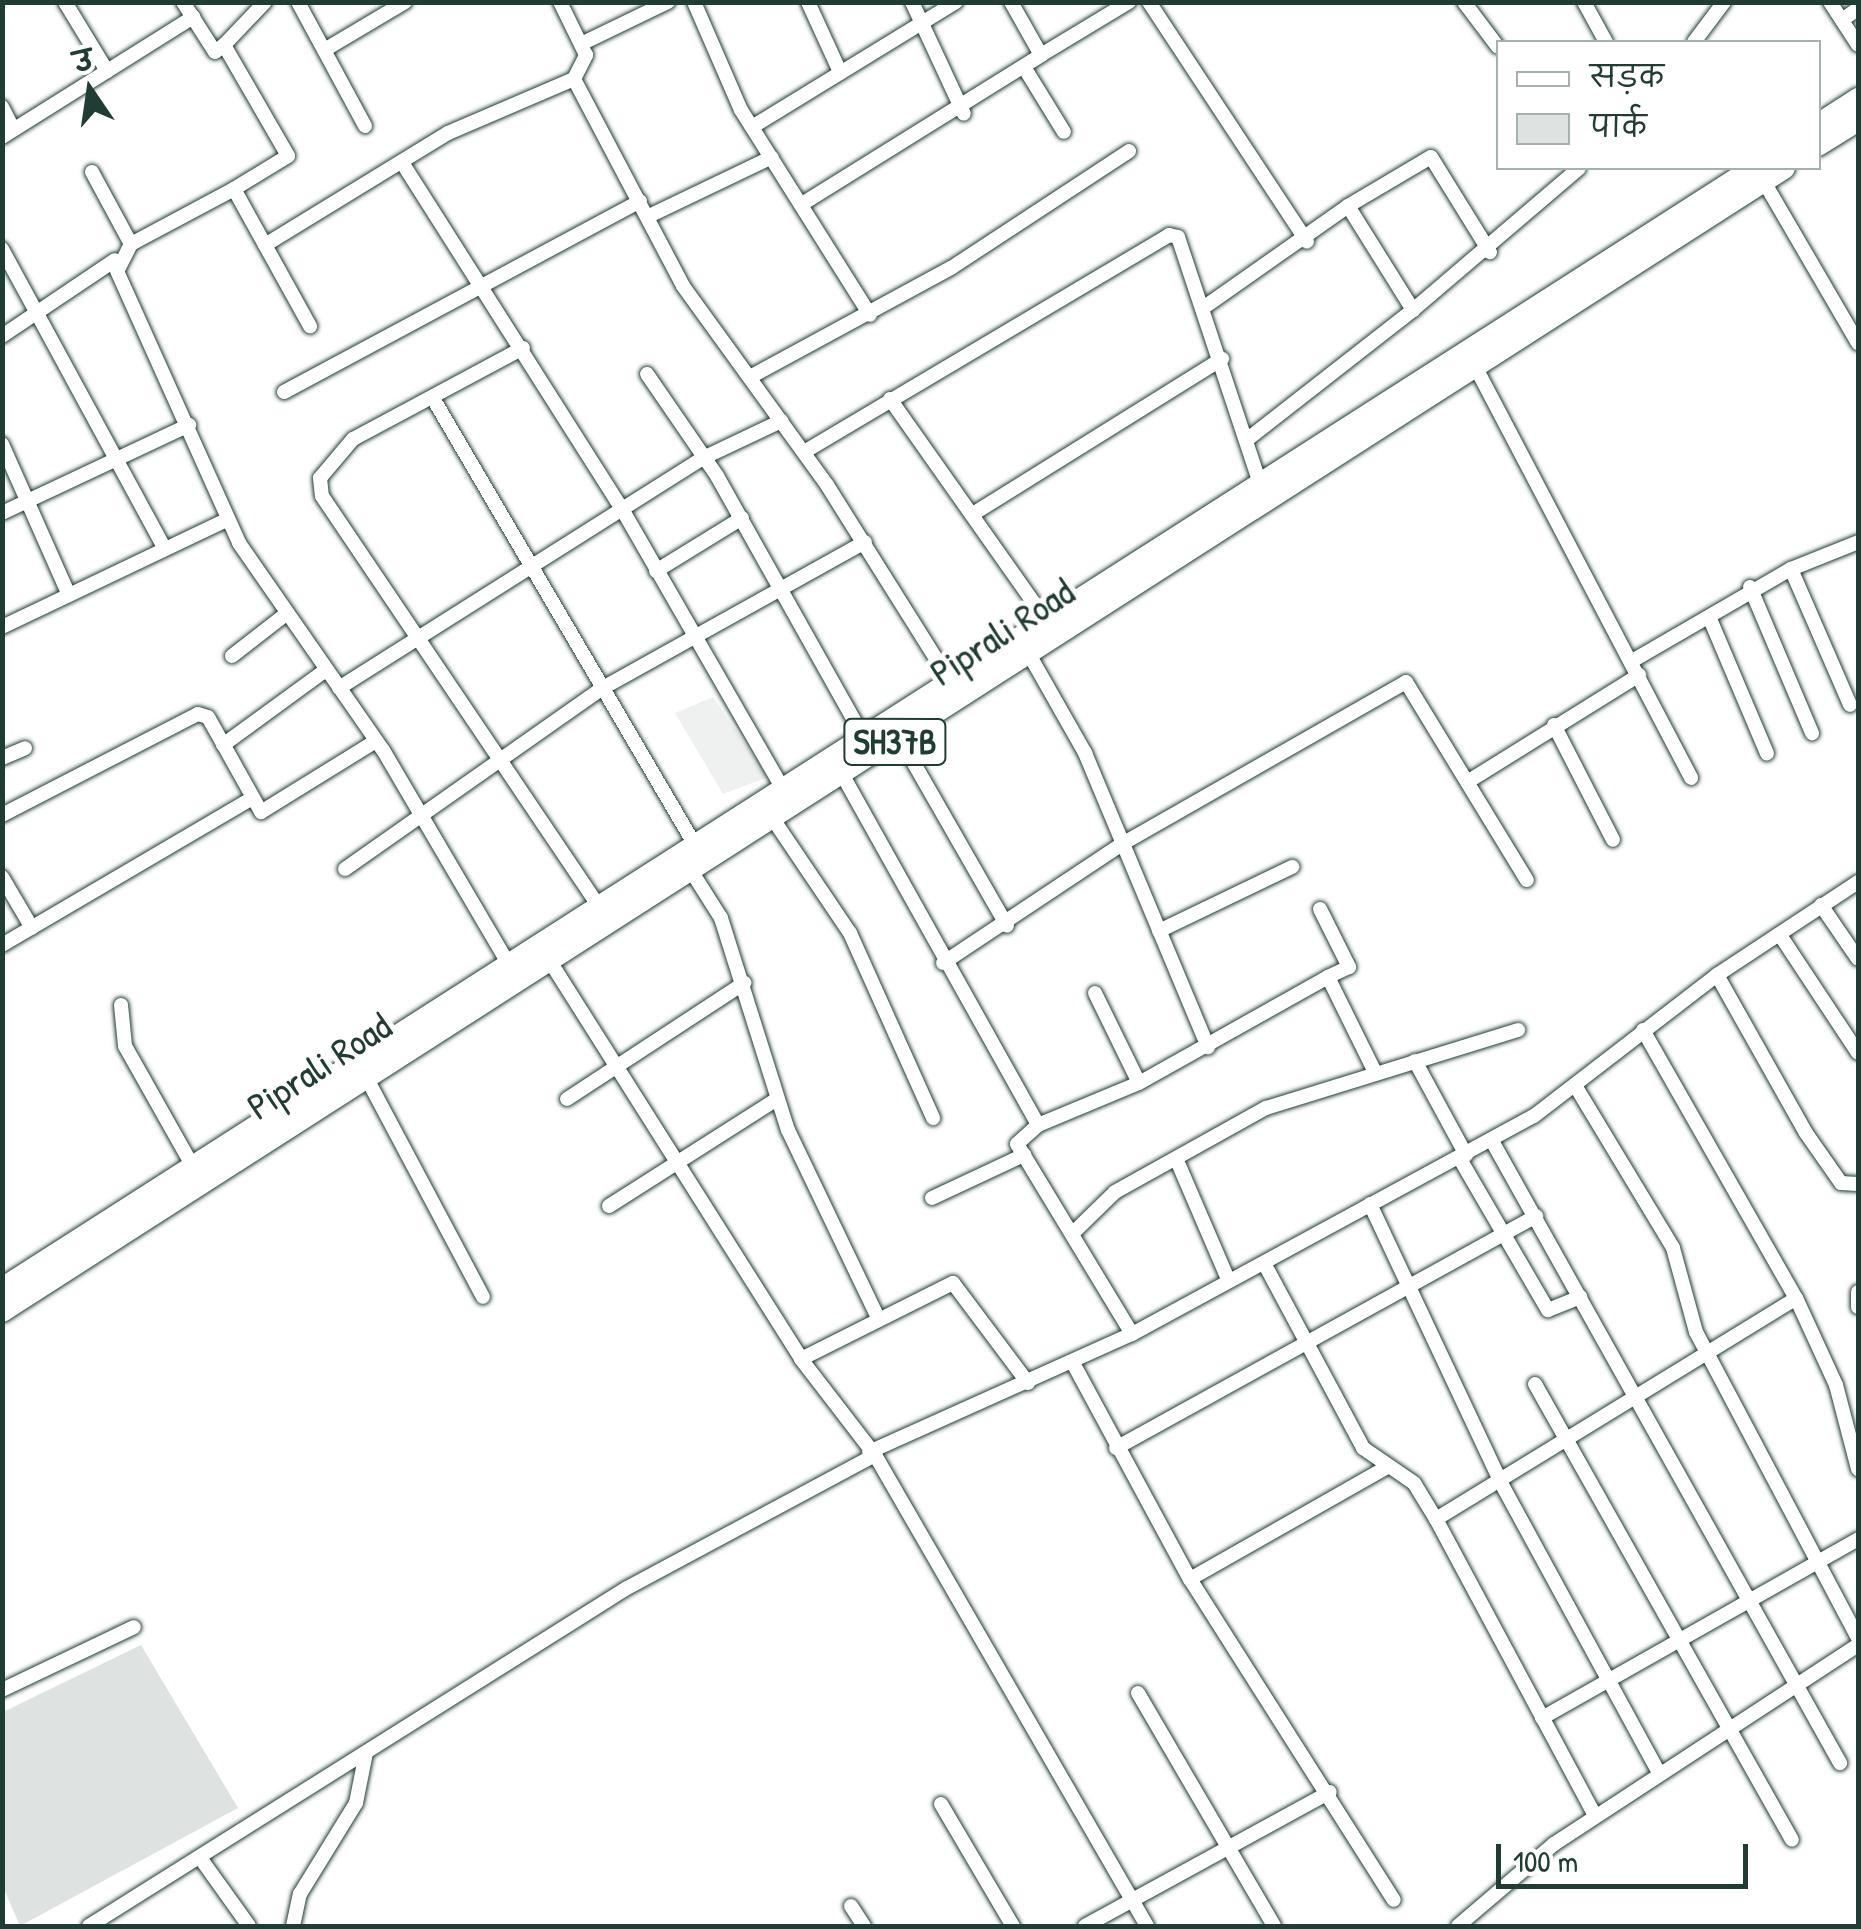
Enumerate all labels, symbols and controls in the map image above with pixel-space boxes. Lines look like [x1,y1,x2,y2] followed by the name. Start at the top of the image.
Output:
[40,40,140,140] north arrow
[70,40,97,81] text: उ
[1496,40,1821,170] legend
[1590,56,1664,96] text: सड़क
[1590,106,1647,146] text: पार्क
[922,569,1082,695] street label: Piprali Road
[842,712,948,772] road number: SH37B
[239,1003,399,1129] street label: Piprali Road
[1501,1824,1754,1886] scale bar
[1513,1841,1578,1881] text: 100 m

